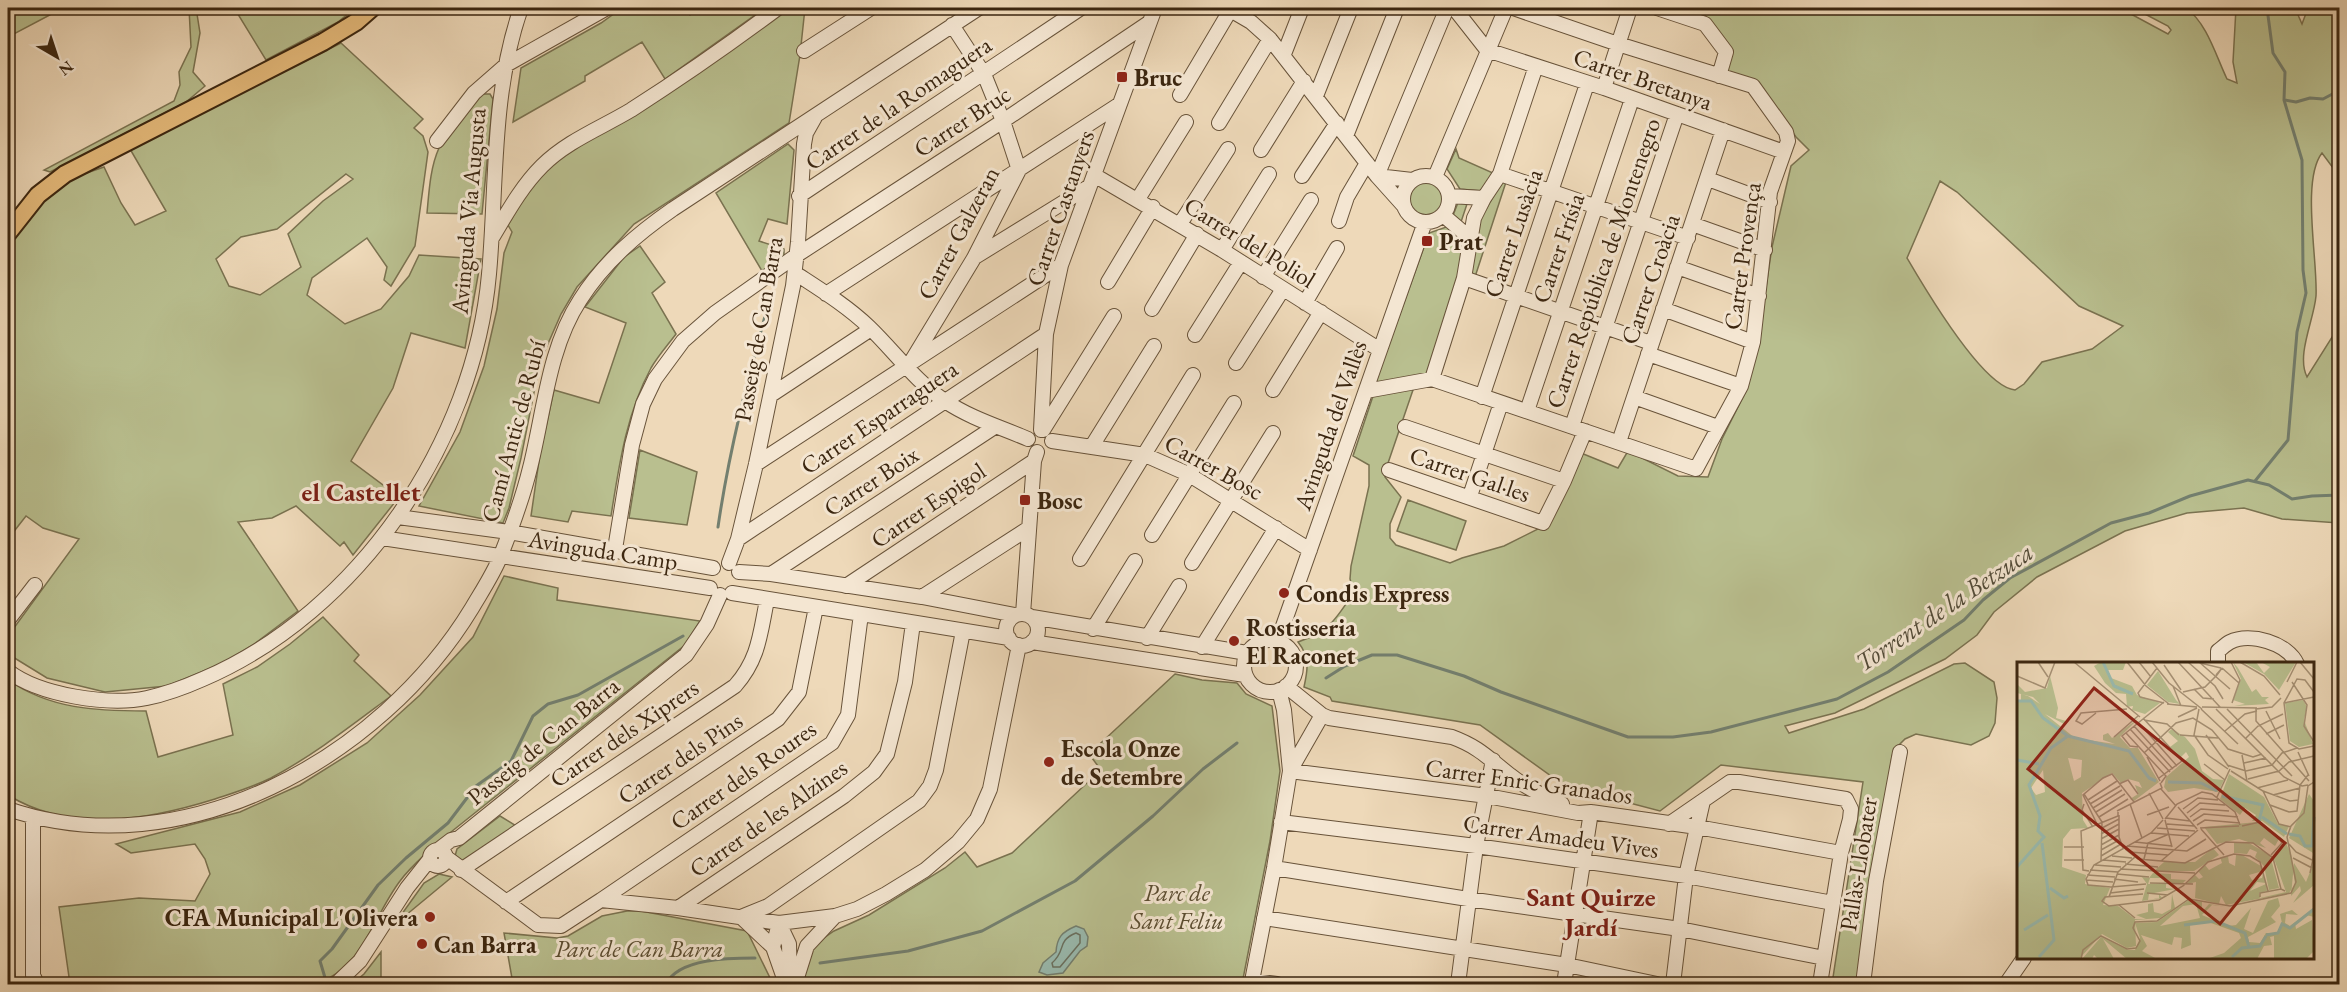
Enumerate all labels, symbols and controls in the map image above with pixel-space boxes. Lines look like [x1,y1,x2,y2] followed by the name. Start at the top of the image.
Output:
[27,27,87,87] north arrow
[799,29,998,177] street label: Carrer de la Romaguera
[1569,41,1717,117] street label: Carrer Bretanya
[54,56,78,81] text: N
[1134,62,1182,93] place label: Bruc
[1115,70,1129,84] marker: Bruc
[908,78,1016,164] street label: Carrer Bruc
[443,106,492,316] street label: Avinguda Via Augusta
[1539,114,1667,412] street label: Carrer República de Montenegro
[1019,126,1101,290] street label: Carrer Castanyers
[910,161,1006,305] street label: Carrer Galzeran
[1477,164,1550,301] street label: Carrer Lusàcia
[1716,180,1768,332] street label: Carrer Provença
[1178,189,1322,295] street label: Carrer del Poliol
[1525,189,1591,307] street label: Carrer Frísia
[1613,209,1687,348] street label: Carrer Croàcia
[1439,226,1483,257] place label: Prat
[726,234,790,424] street label: Passeig de Can Barra
[1420,234,1434,248] marker: Prat
[474,336,552,526] street label: Camí Antic de Rubí
[1286,336,1374,515] street label: Avinguda del Vallès
[794,353,964,481] street label: Carrer Esparraguera
[1159,427,1269,507] street label: Carrer Bosc
[818,438,925,523] street label: Carrer Boix
[1406,439,1534,509] street label: Carrer Gal·les
[865,455,992,555] street label: Carrer Espigol
[302,475,421,509] district label: el Castellet
[1037,485,1083,516] place label: Bosc
[1018,493,1032,507] marker: Bosc
[525,523,680,577] street label: Avinguda Camp
[1848,535,2040,679] water label: Torrent de la Betzuca
[1296,578,1449,609] place label: Condis Express
[1277,586,1291,600] marker: Condis Express
[1246,612,1356,671] place label: Rostisseria El Raconet
[1227,634,1241,648] marker: Rostisseria El Raconet
[2017,662,2314,959] inset map
[460,670,626,812] street label: Passeig de Can Barra
[544,672,704,794] street label: Carrer dels Xiprers
[612,705,748,811] street label: Carrer dels Pins
[664,713,822,837] street label: Carrer dels Roures
[1061,733,1182,792] place label: Escola Onze de Setembre
[1424,751,1634,811] street label: Carrer Enric Granados
[683,752,853,884] street label: Carrer de les Alzines
[1042,755,1056,769] marker: Escola Onze de Setembre
[1832,795,1884,933] street label: Pallàs-Llobater
[1461,807,1661,865] street label: Carrer Amadeu Vives
[1130,877,1223,936] park label: Parc de Sant Feliu
[1526,880,1656,944] district label: Sant Quirze Jardí
[165,902,418,933] place label: CFA Municipal L'Olivera
[423,910,437,924] marker: CFA Municipal L'Olivera
[434,929,537,960] place label: Can Barra
[555,933,723,964] park label: Parc de Can Barra
[415,937,429,951] marker: Can Barra

